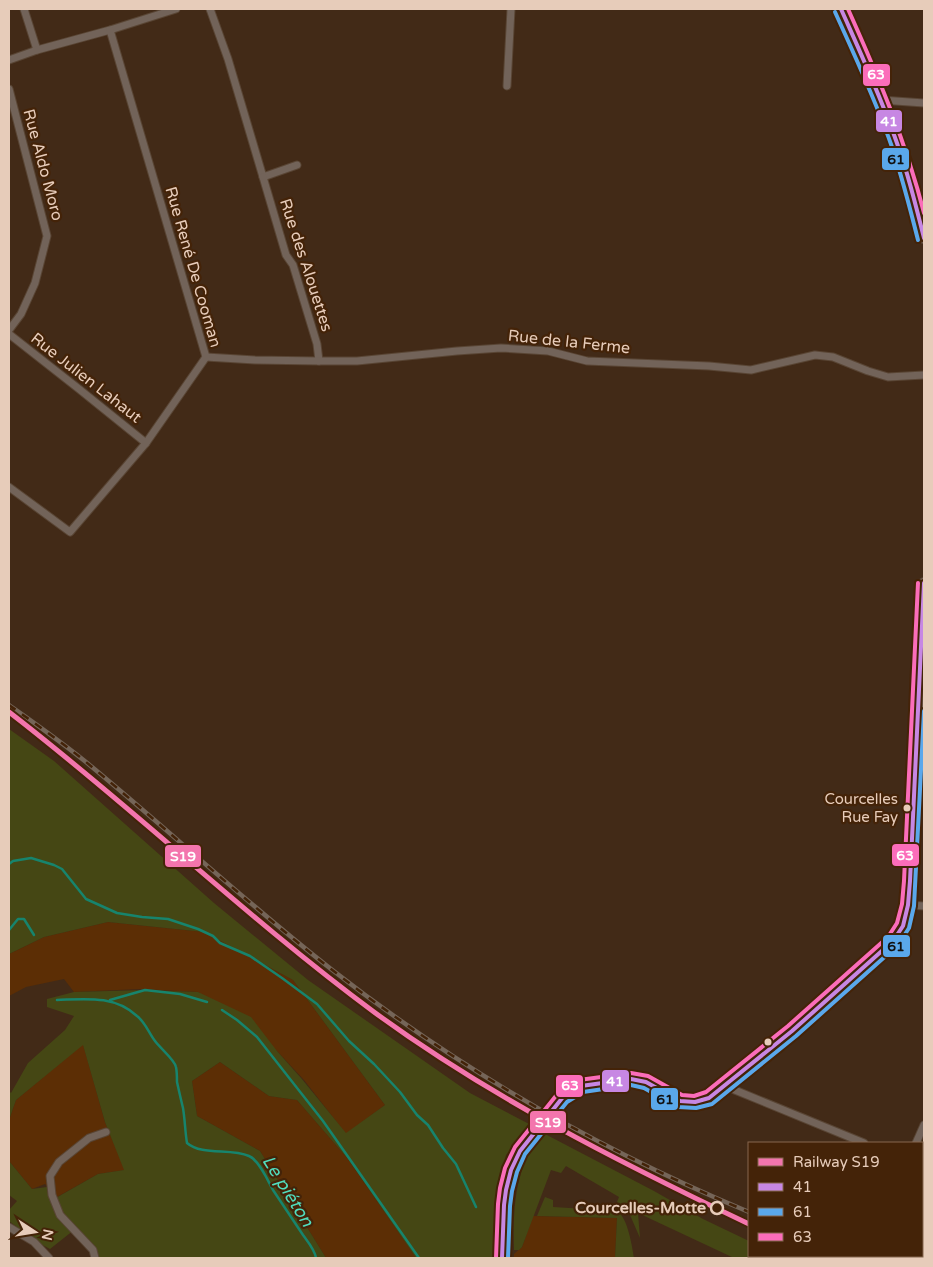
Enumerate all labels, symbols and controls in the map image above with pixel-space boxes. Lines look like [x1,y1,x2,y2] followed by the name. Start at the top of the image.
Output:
[862,63,891,87] line badge: 63
[867,66,885,83] text: 63
[18,107,68,223] street label: Rue Aldo Moro
[875,109,903,133] line badge: 41
[880,113,898,130] text: 41
[881,147,910,171] line badge: 61
[887,151,905,168] text: 61
[160,184,226,350] street label: Rue René De Cooman
[275,196,337,334] street label: Rue des Alouettes
[507,326,631,358] street label: Rue de la Ferme
[27,328,145,428] street label: Rue Julien Lahaut
[824,790,898,826] place label: Courcelles Rue Fay
[902,803,912,813] marker: Courcelles Rue Fay
[891,843,920,867] line badge: 63
[164,844,202,868] line badge: S19
[896,847,914,864] text: 63
[170,848,196,865] text: S19
[882,934,911,958] line badge: 61
[887,938,905,955] text: 61
[763,1037,773,1047] unlabelled marker
[601,1069,630,1093] line badge: 41
[606,1073,624,1090] text: 41
[555,1074,584,1098] line badge: 63
[561,1077,579,1094] text: 63
[650,1087,679,1111] line badge: 61
[656,1091,674,1108] text: 61
[529,1110,567,1134] line badge: S19
[535,1114,561,1131] text: S19
[748,1142,923,1257] legend
[257,1151,319,1232] water label: Le piéton
[793,1153,880,1171] text: Railway S19
[793,1178,812,1196] text: 41
[575,1198,706,1218] place label: Courcelles-Motte
[710,1201,724,1215] marker: Courcelles-Motte
[793,1203,812,1221] text: 61
[10,1207,60,1257] north arrow
[38,1227,57,1242] text: N
[793,1228,812,1246] text: 63

